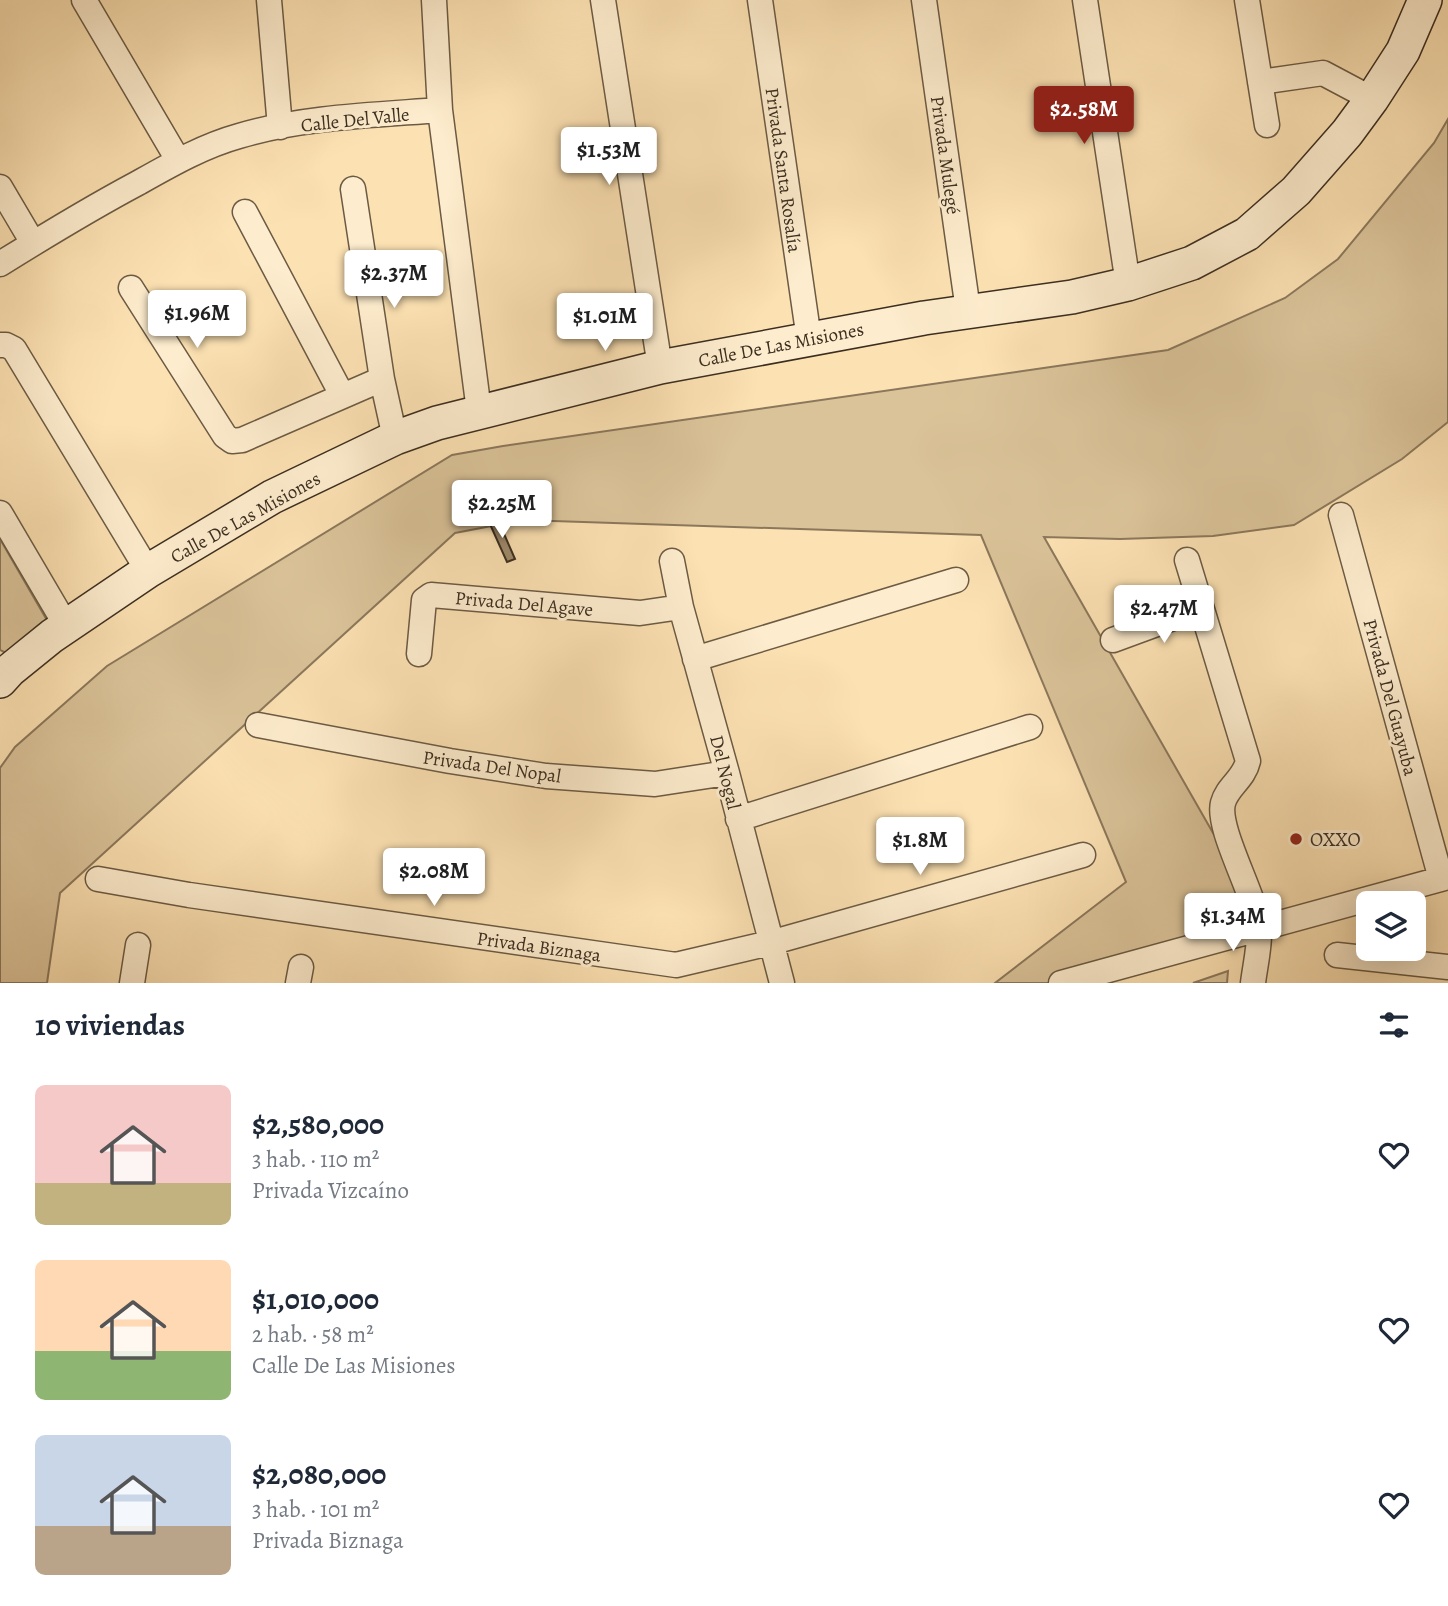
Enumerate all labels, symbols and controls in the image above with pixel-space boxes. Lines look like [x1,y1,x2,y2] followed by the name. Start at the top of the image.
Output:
[759,86,807,254] street label: Privada Santa Rosalía
[1027,86,1141,146] pin: $2.58M
[1050,93,1118,124] text: $2.58M
[924,94,966,216] street label: Privada Mulegé
[299,101,411,139] street label: Calle Del Valle
[552,128,666,187] pin: $1.53M
[577,134,641,165] text: $1.53M
[337,250,451,310] pin: $2.37M
[360,257,428,288] text: $2.37M
[140,290,254,350] pin: $1.96M
[548,294,662,353] pin: $1.01M
[164,297,230,328] text: $1.96M
[573,300,637,331] text: $1.01M
[696,316,866,374] street label: Calle De Las Misiones
[166,466,325,570] street label: Calle De Las Misiones
[445,480,559,540] pin: $2.25M
[468,487,536,518] text: $2.25M
[454,585,594,623] street label: Privada Del Agave
[1107,586,1221,645] pin: $2.47M
[1130,592,1198,623] text: $2.47M
[1357,616,1424,779] street label: Privada Del Guayuba
[703,732,747,812] street label: Del Nogal
[421,744,563,790] street label: Privada Del Nopal
[871,818,969,877] pin: $1.8M
[892,824,948,855] text: $1.8M
[1310,827,1361,853] place label: OXXO
[1288,831,1304,847] marker: OXXO
[377,848,491,908] pin: $2.08M
[399,855,469,886] text: $2.08M
[1356,891,1426,961] map controls
[1356,891,1426,961] button: layers
[1176,894,1290,953] pin: $1.34M
[1200,900,1266,931] text: $1.34M
[475,925,603,969] street label: Privada Biznaga
[35,1005,185,1045] text: 10 viviendas
[1375,1006,1413,1044] icon: filters
[252,1104,384,1144] text: $2,580,000
[91,1113,175,1197] icon: home
[1375,1136,1413,1174] icon: heart
[252,1144,379,1175] text: 3 hab. · 110 m²
[252,1175,409,1206] text: Privada Vizcaíno
[252,1279,379,1319] text: $1,010,000
[91,1288,175,1372] icon: home
[1375,1311,1413,1349] icon: heart
[252,1319,374,1350] text: 2 hab. · 58 m²
[252,1350,455,1381] text: Calle De Las Misiones
[252,1454,386,1494] text: $2,080,000
[91,1463,175,1547] icon: home
[1375,1486,1413,1524] icon: heart
[252,1494,379,1525] text: 3 hab. · 101 m²
[252,1525,404,1556] text: Privada Biznaga

